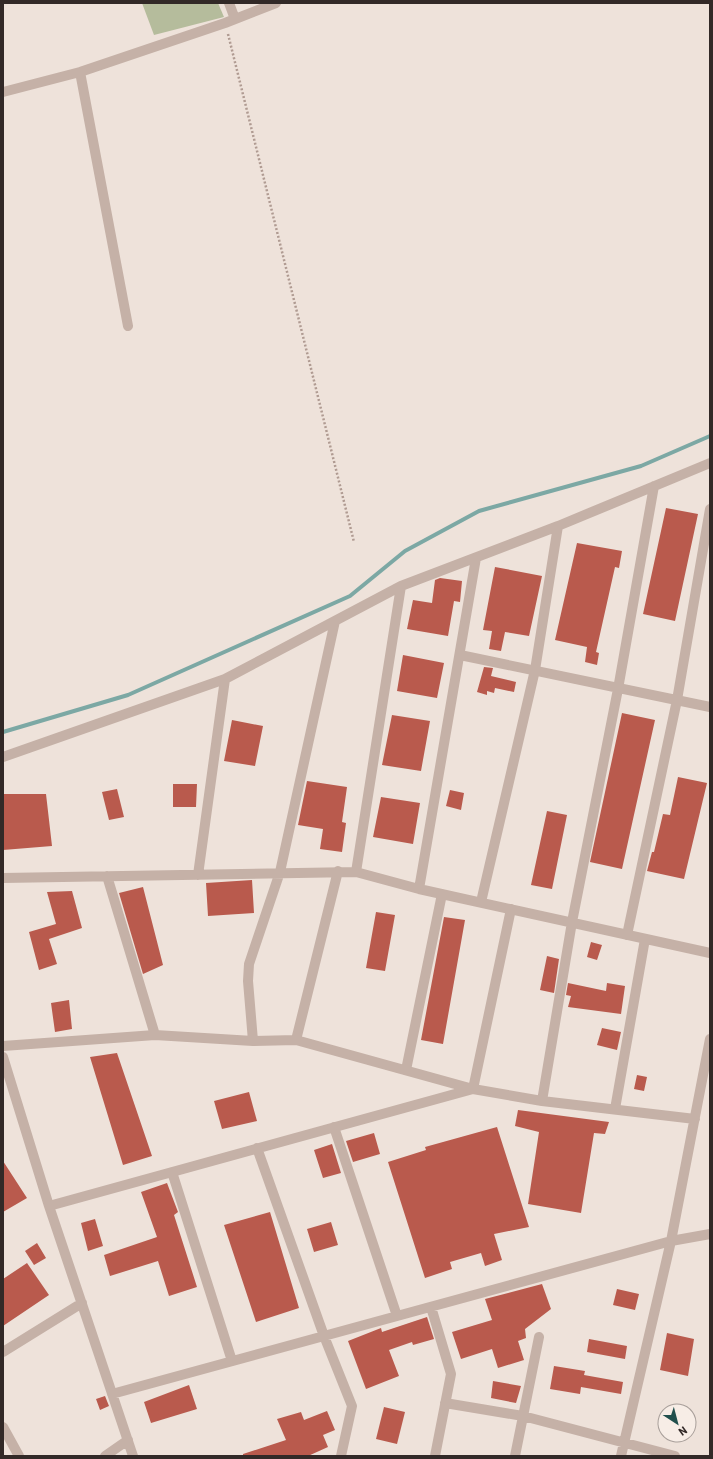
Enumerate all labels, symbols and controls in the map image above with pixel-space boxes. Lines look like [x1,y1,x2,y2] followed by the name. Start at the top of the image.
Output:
[657,1403,697,1443] north arrow
[676,1424,690,1439] text: N

